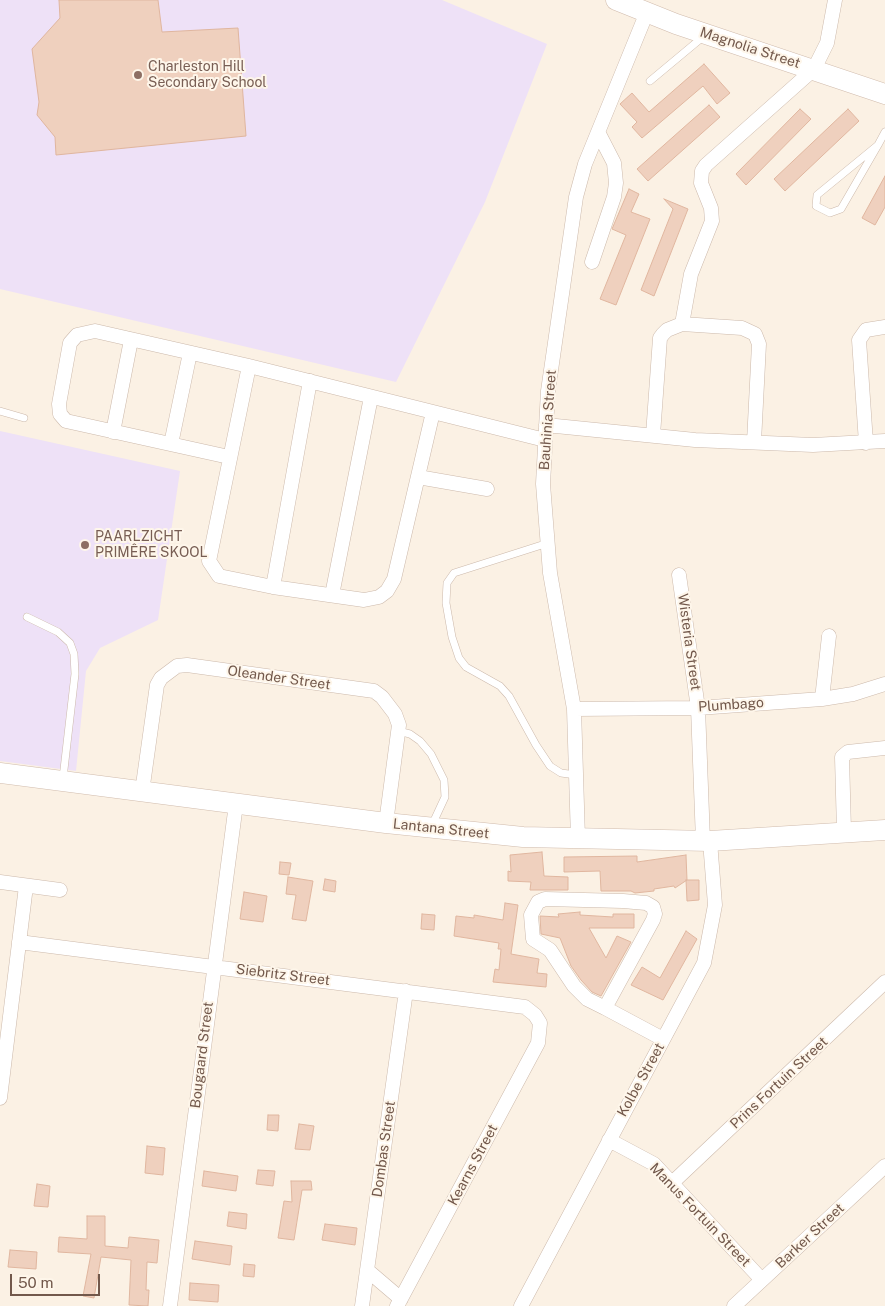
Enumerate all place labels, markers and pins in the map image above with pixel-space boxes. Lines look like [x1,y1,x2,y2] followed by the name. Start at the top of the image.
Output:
[148,59,267,92] place label: Charleston Hill Secondary School
[132,69,144,81] marker: Charleston Hill Secondary School
[95,529,208,562] place label: PAARLZICHT PRIMÊRE SKOOL
[79,539,91,551] marker: PAARLZICHT PRIMÊRE SKOOL

